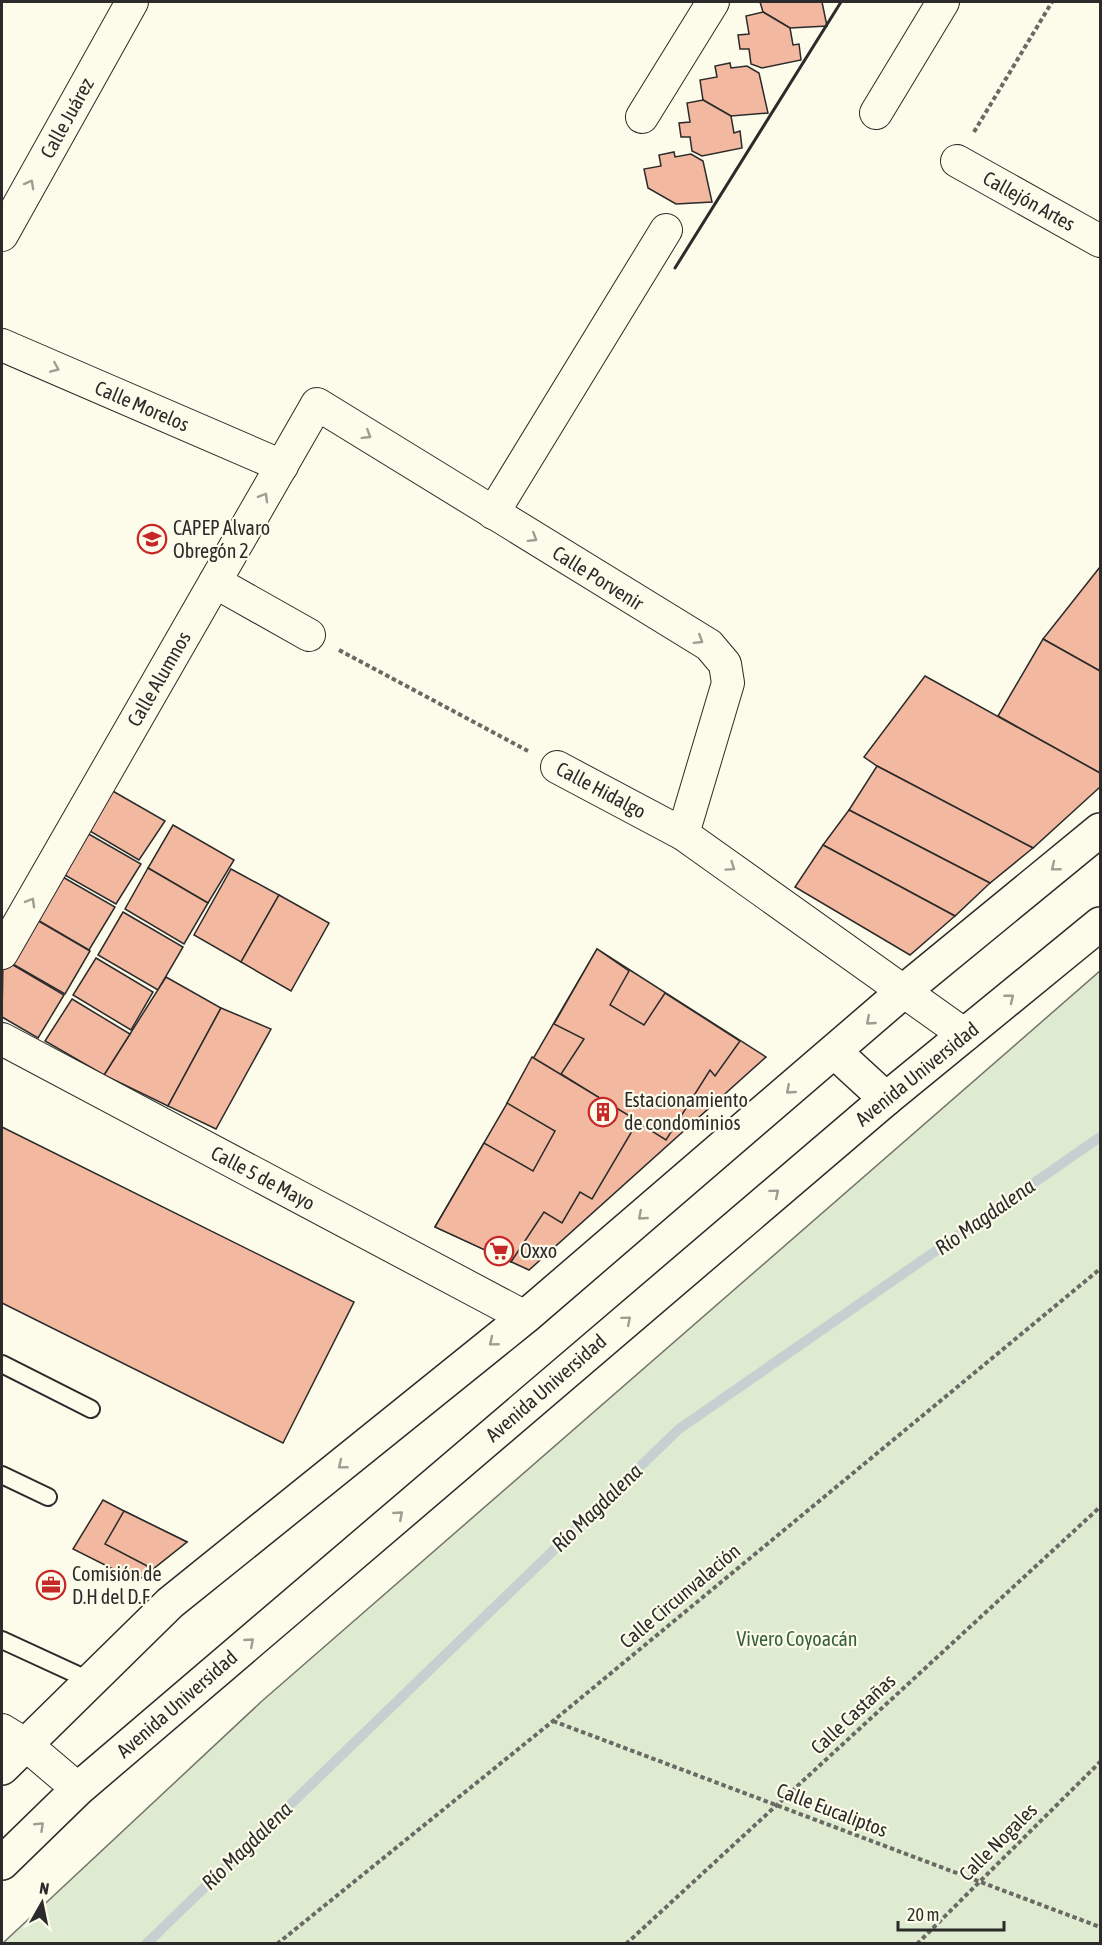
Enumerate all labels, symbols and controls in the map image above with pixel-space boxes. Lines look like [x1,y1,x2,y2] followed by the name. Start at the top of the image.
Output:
[35,74,98,162] street label: Calle Juárez
[979,166,1079,235] street label: Callejón Artes
[23,180,34,191] one-way arrow
[49,361,60,373] one-way arrow
[92,375,193,436] street label: Calle Morelos
[361,428,371,440] one-way arrow
[257,493,268,503] one-way arrow
[173,516,270,562] place label: CAPEP Alvaro Obregón 2
[136,523,168,555] school or university icon: CAPEP Alvaro Obregón 2
[527,530,537,542] one-way arrow
[549,541,649,615] street label: Calle Porvenir
[122,627,195,730] street label: Calle Alumnos
[693,632,703,644] one-way arrow
[553,756,650,823] street label: Calle Hidalgo
[725,860,736,871] one-way arrow
[1051,860,1062,871] one-way arrow
[23,898,35,909] one-way arrow
[1003,994,1014,1005] one-way arrow
[866,1014,877,1025] one-way arrow
[850,1017,983,1130] street label: Avenida Universidad
[786,1082,797,1093] one-way arrow
[624,1088,748,1134] place label: Estacionamiento de condominios
[587,1096,619,1128] building icon: Estacionamiento de condominios
[207,1141,319,1214] street label: Calle 5 de Mayo
[930,1173,1039,1259] water label: Río Magdalena
[768,1190,779,1201] one-way arrow
[638,1209,649,1220] one-way arrow
[483,1235,515,1267] supermarket icon: Oxxo
[520,1239,557,1262] place label: Oxxo
[620,1316,631,1327] one-way arrow
[481,1329,610,1446] street label: Avenida Universidad
[489,1335,500,1346] one-way arrow
[337,1457,348,1468] one-way arrow
[546,1458,646,1556] water label: Río Magdalena
[392,1511,403,1522] one-way arrow
[615,1539,744,1653] street label: Calle Circunvalación
[72,1562,161,1608] place label: Comisión de D.H del D.F
[35,1569,67,1601] office icon: Comisión de D.H del D.F
[737,1627,857,1650] park label: Vivero Coyoacán
[243,1638,254,1649] one-way arrow
[112,1645,241,1762] street label: Avenida Universidad
[806,1669,900,1759] street label: Calle Castañas
[774,1778,891,1841] street label: Calle Eucaliptos
[196,1796,296,1894] water label: Río Magdalena
[954,1798,1041,1885] street label: Calle Nogales
[33,1822,43,1833] one-way arrow
[12,1873,72,1933] north arrow
[38,1879,50,1898] text: N
[898,1894,1004,1932] scale bar
[907,1904,939,1925] text: 20 m

